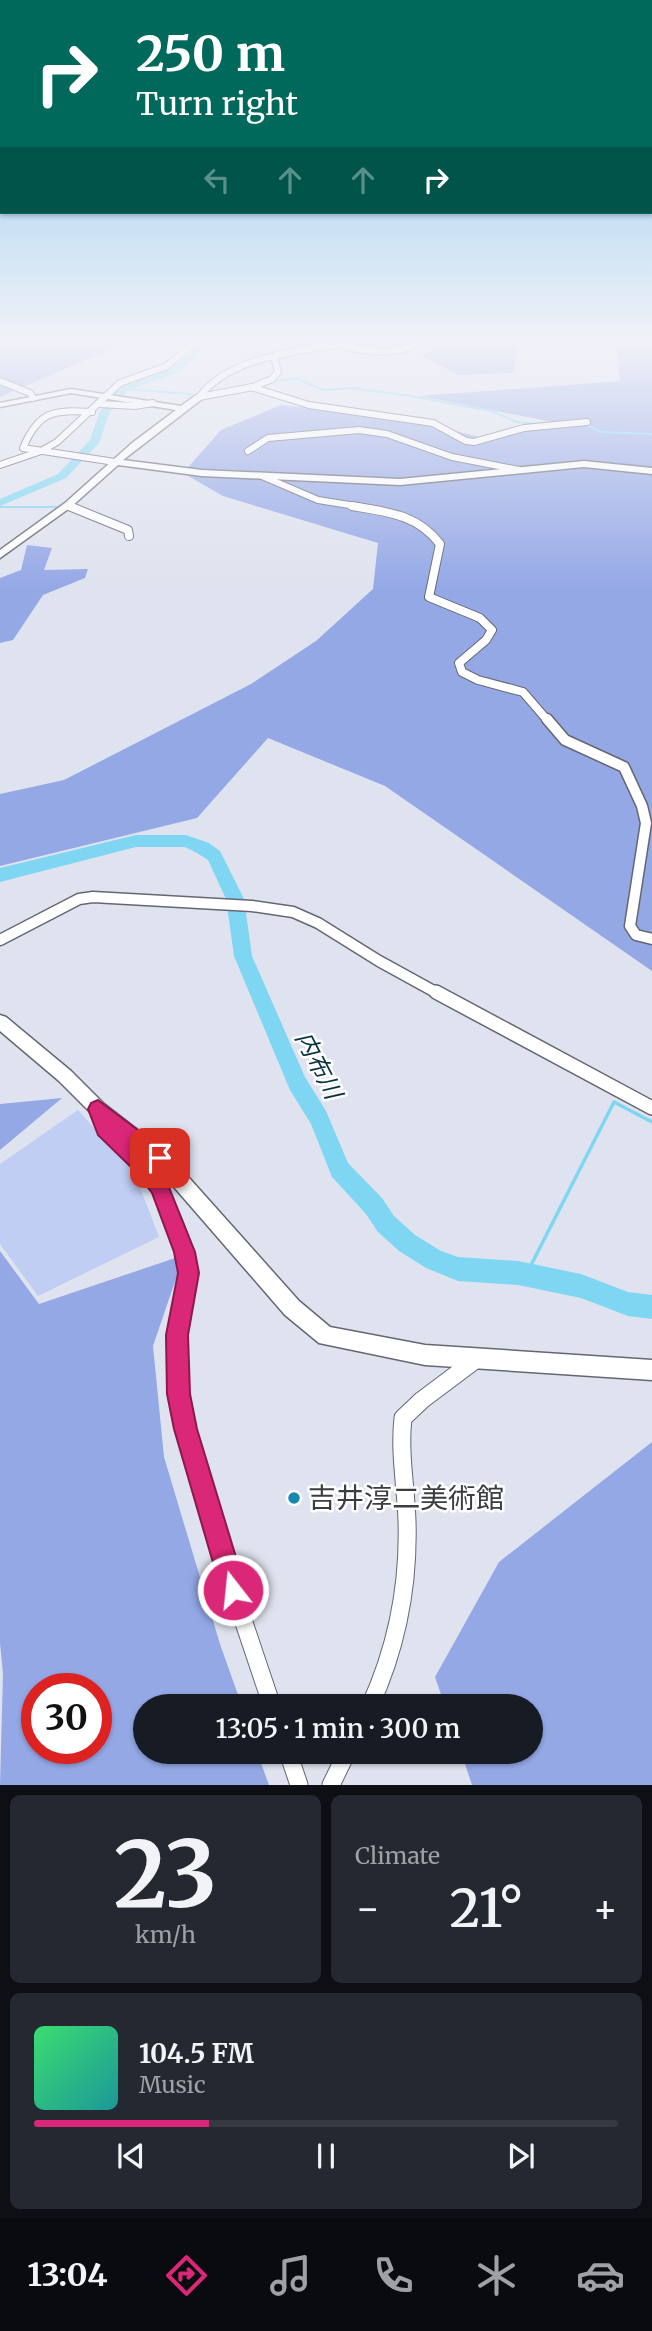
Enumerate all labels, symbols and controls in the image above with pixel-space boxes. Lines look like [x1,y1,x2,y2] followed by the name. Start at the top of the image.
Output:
[136,23,285,84] text: 250 m
[21,28,112,119] icon: right
[136,84,298,124] text: Turn right
[198,161,236,199] icon: left
[271,161,309,199] icon: ahead
[344,161,382,199] icon: ahead
[417,161,455,199] icon: right
[289,1026,351,1107] water label: 内布川
[130,1128,190,1188] pin
[141,1139,179,1177] icon: arrive
[308,1480,504,1516] place label: 吉井淳二美術館
[286,1490,302,1506] marker: 吉井淳二美術館
[196,1553,270,1627] position arrow
[21,1673,112,1764] speed limit sign: 30
[215,1712,461,1745] text: 13:05 · 1 min · 300 m
[114,1817,217,1932] text: 23
[355,1841,440,1870] text: Climate
[450,1876,523,1941] text: 21°
[355,1885,380,1932] text: −
[593,1885,618,1932] text: +
[135,1920,196,1949] text: km/h
[139,2037,254,2070] text: 104.5 FM
[139,2070,206,2099] text: Music
[112,2137,150,2175] icon: previous
[307,2137,345,2175] icon: pause
[502,2137,540,2175] icon: next
[162,2251,211,2300] icon: directions
[266,2251,315,2300] icon: music
[369,2251,418,2300] icon: phone
[472,2251,521,2300] icon: climate
[576,2251,625,2300] icon: car
[27,2255,108,2295] text: 13:04

